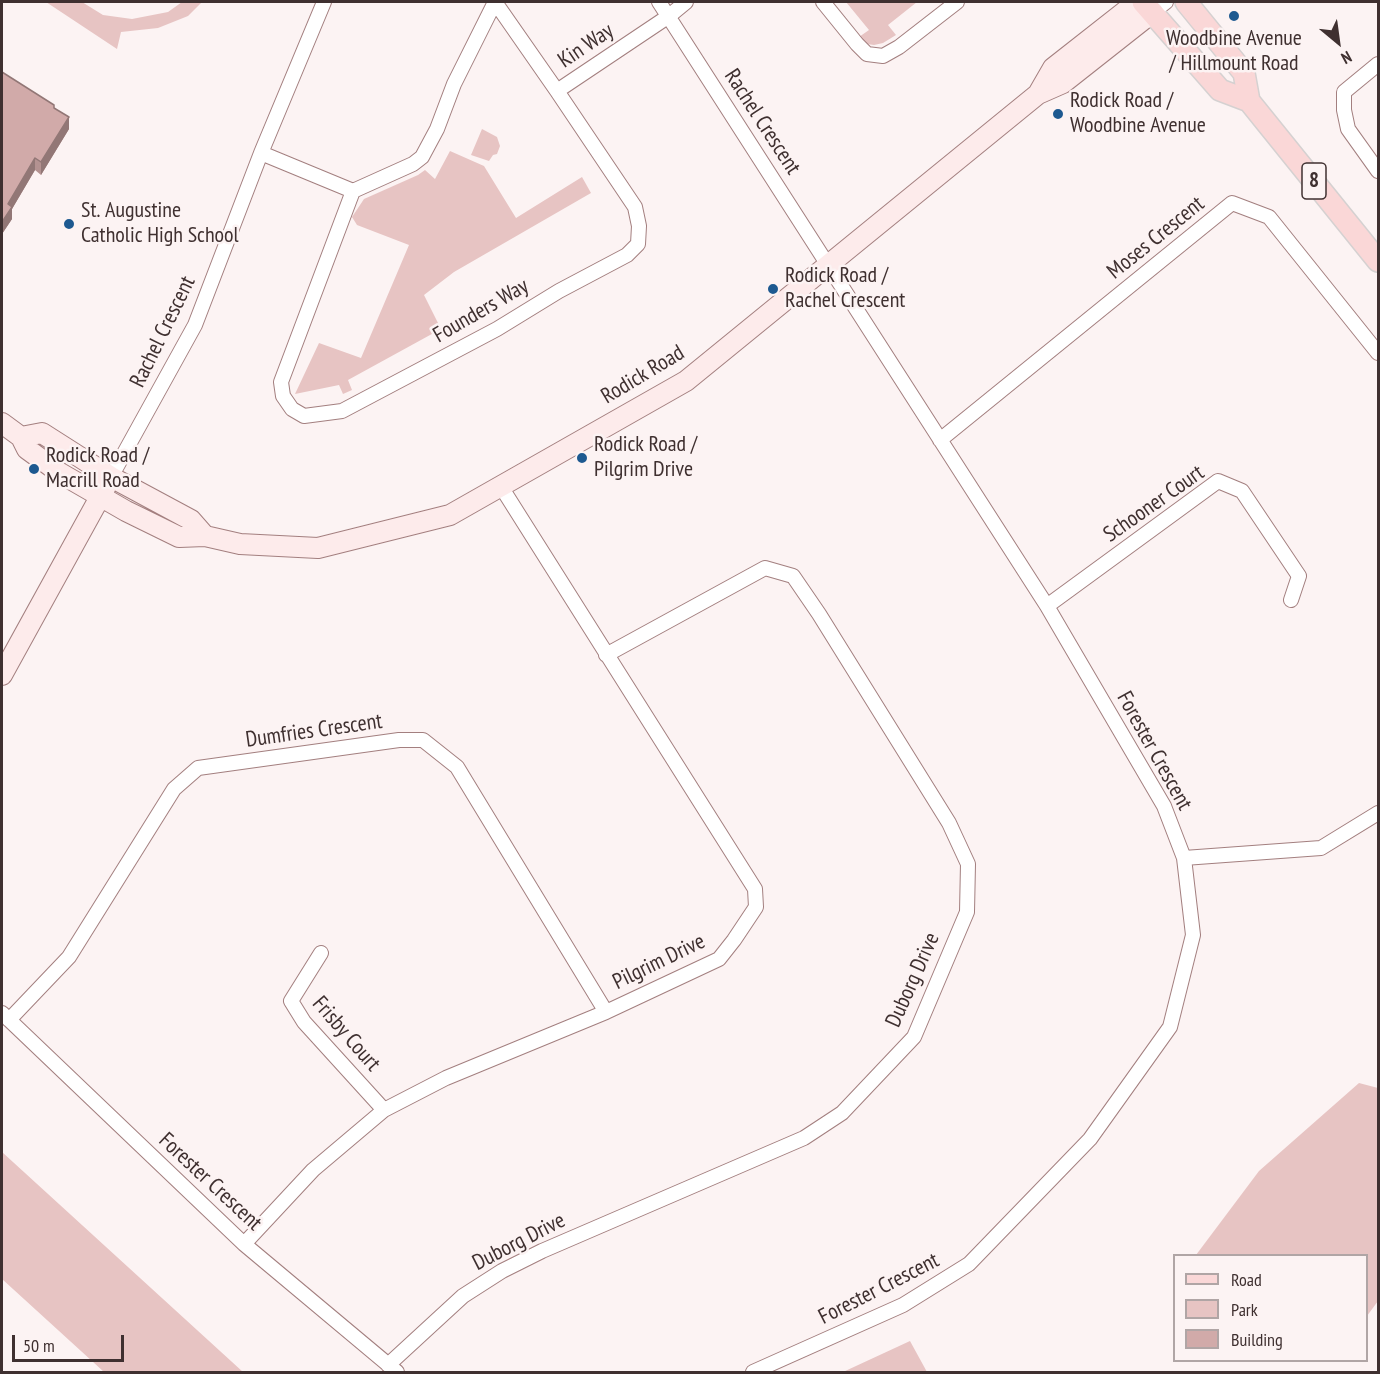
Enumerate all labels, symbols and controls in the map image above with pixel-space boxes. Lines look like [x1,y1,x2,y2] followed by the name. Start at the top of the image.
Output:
[1227,9,1241,23] marker: Woodbine Avenue / Hillmount Road
[1308,12,1368,72] north arrow
[553,18,619,74] street label: Kin Way
[1166,26,1302,78] place label: Woodbine Avenue / Hillmount Road
[1338,47,1355,69] text: N
[718,64,806,180] street label: Rachel Crescent
[1070,88,1206,140] place label: Rodick Road / Woodbine Avenue
[1051,107,1065,121] marker: Rodick Road / Woodbine Avenue
[1302,163,1326,199] road number: 8
[1102,191,1210,285] street label: Moses Crescent
[81,198,239,249] place label: St. Augustine Catholic High School
[62,217,76,231] marker: St. Augustine Catholic High School
[785,263,905,314] place label: Rodick Road / Rachel Crescent
[125,272,201,392] street label: Rachel Crescent
[429,273,533,349] street label: Founders Way
[766,282,780,296] marker: Rodick Road / Rachel Crescent
[597,340,689,410] street label: Rodick Road
[594,432,697,484] place label: Rodick Road / Pilgrim Drive
[46,443,149,494] place label: Rodick Road / Macrill Road
[575,451,589,465] marker: Rodick Road / Pilgrim Drive
[1099,460,1209,548] street label: Schooner Court
[27,462,41,476] marker: Rodick Road / Macrill Road
[1111,687,1197,815] street label: Forester Crescent
[244,708,384,754] street label: Dumfries Crescent
[609,928,709,996] street label: Pilgrim Drive
[881,929,945,1031] street label: Duborg Drive
[306,991,386,1077] street label: Frisby Court
[153,1128,267,1236] street label: Forester Crescent
[468,1207,570,1277] street label: Duborg Drive
[814,1247,944,1331] street label: Forester Crescent
[1173,1254,1368,1362] legend
[1231,1268,1262,1291] text: Road
[1231,1298,1258,1321] text: Park
[15,1323,128,1361] scale bar
[1231,1328,1283,1351] text: Building
[23,1334,55,1357] text: 50 m

